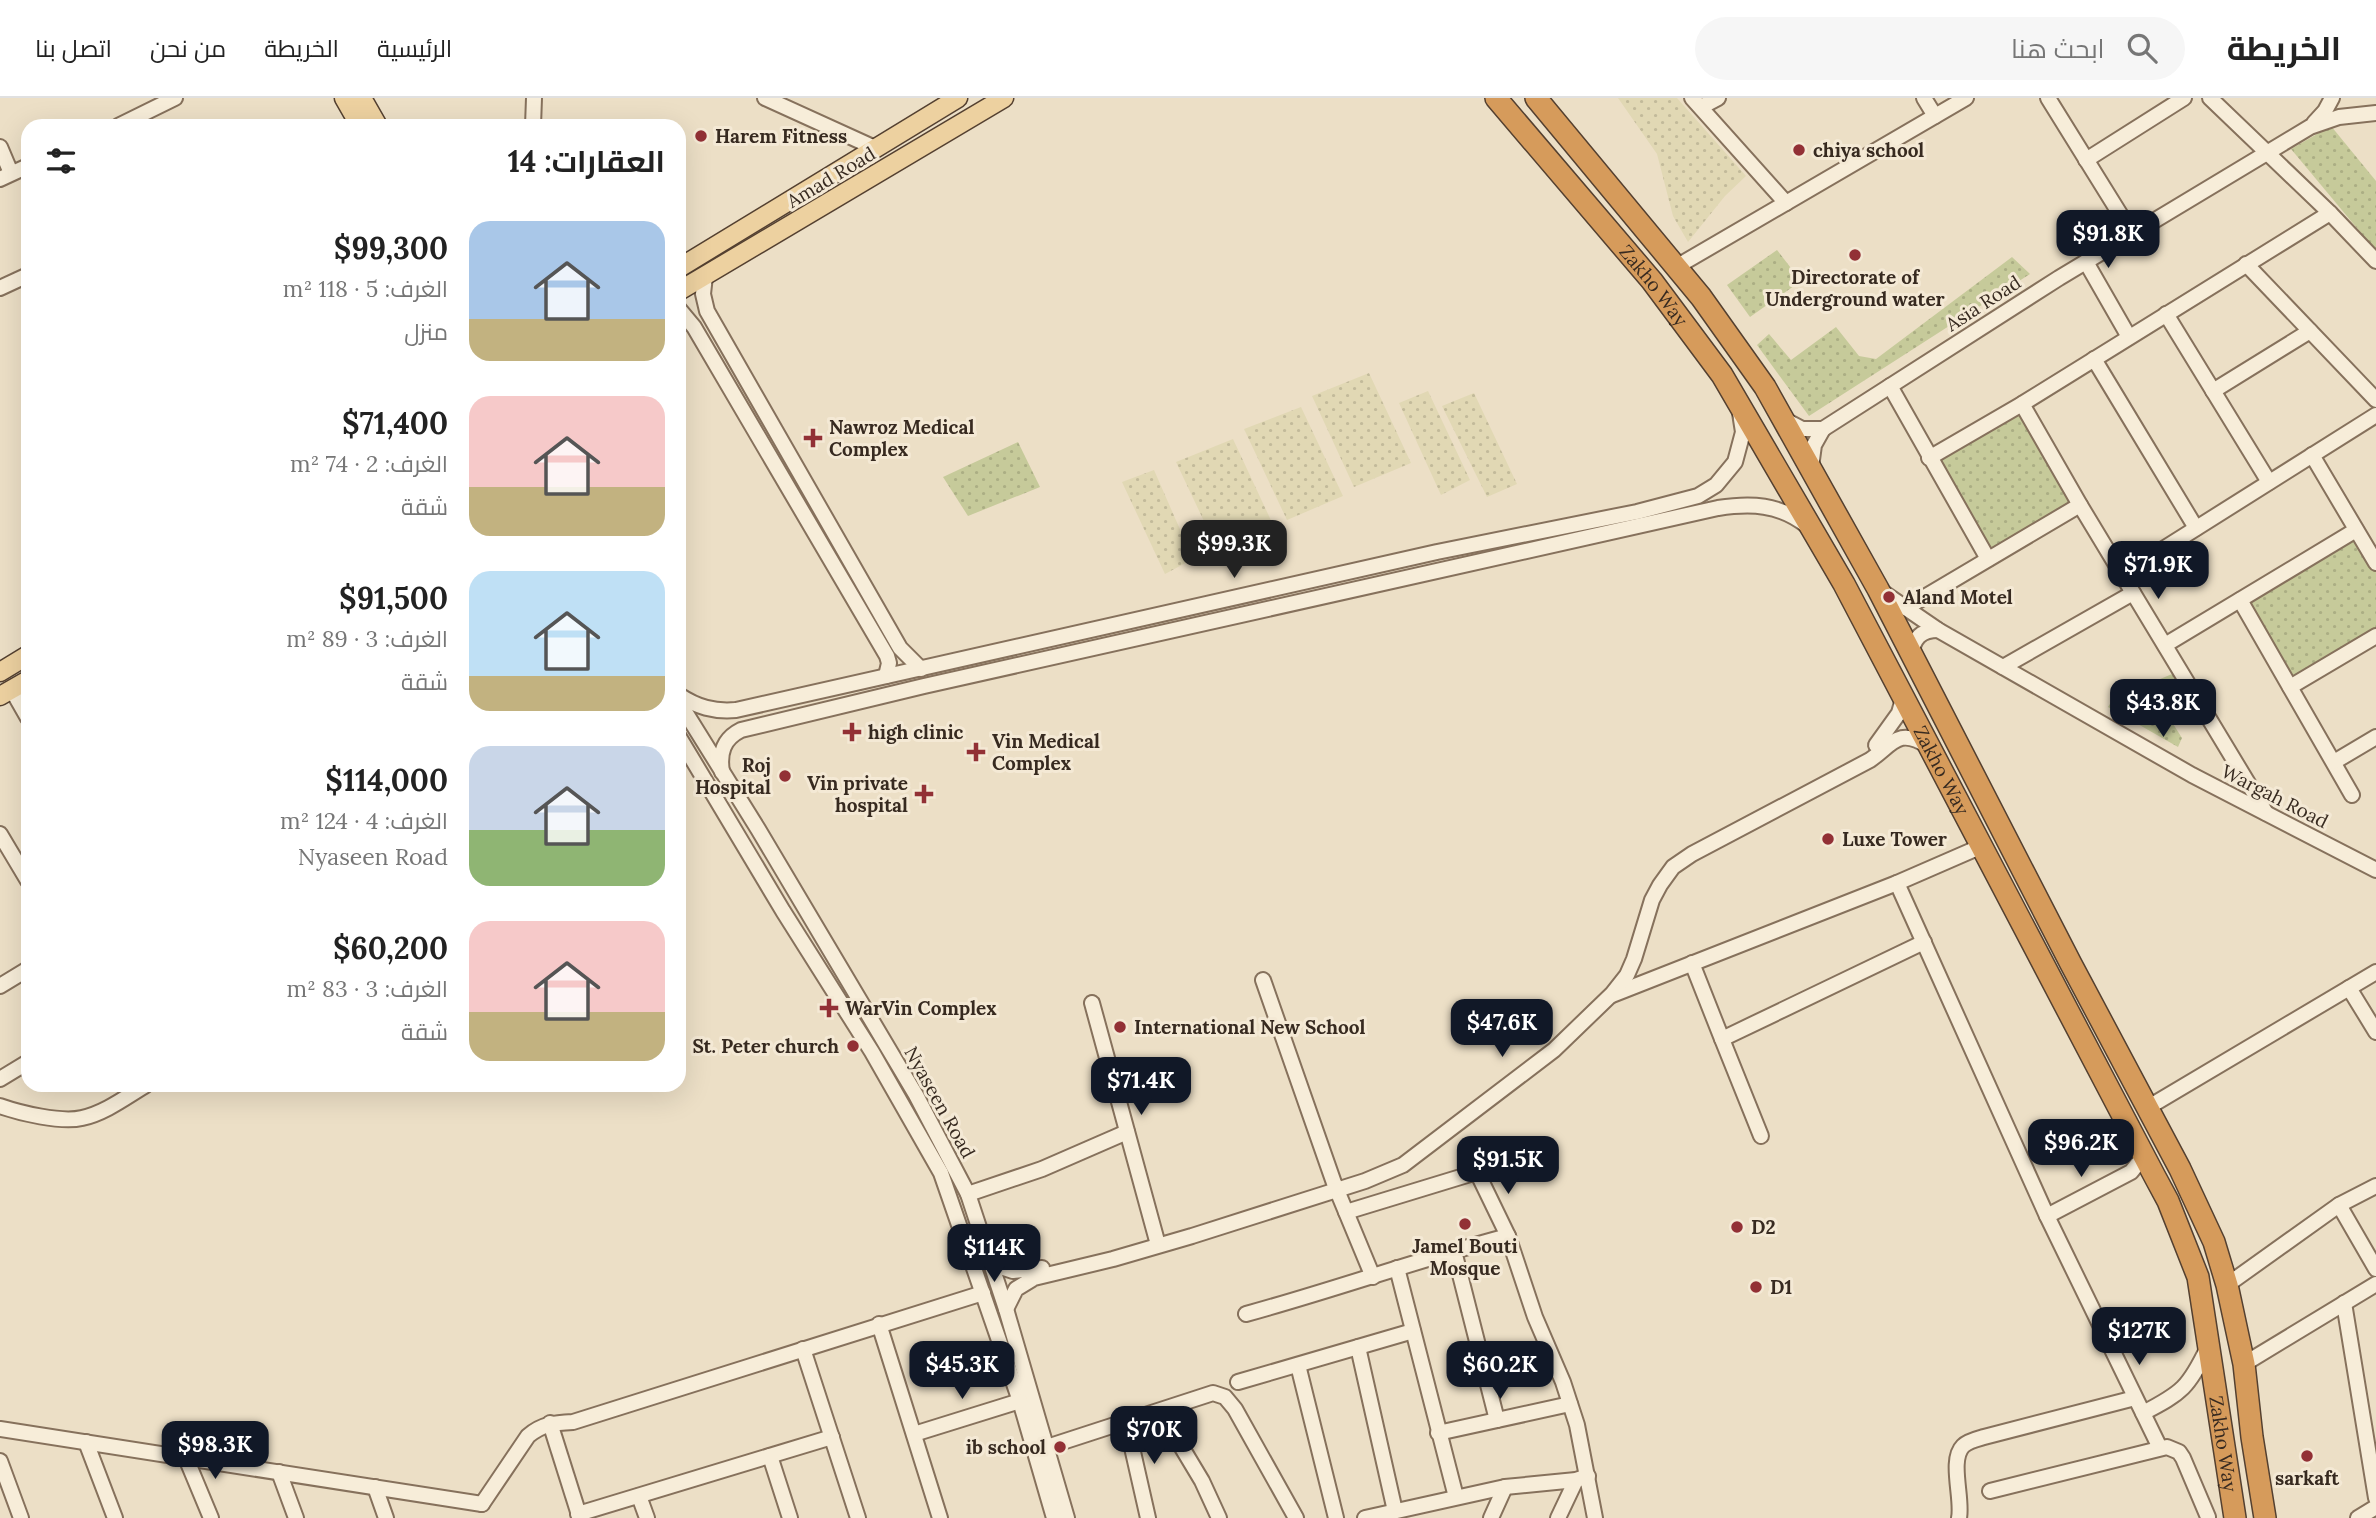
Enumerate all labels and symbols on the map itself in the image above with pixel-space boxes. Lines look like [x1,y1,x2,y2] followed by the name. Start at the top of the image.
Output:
[715,124,847,148] place label: Harem Fitness
[693,128,709,144] marker: Harem Fitness
[1813,138,1924,162] place label: chiya school
[781,141,880,213] street label: Amad Road
[1791,142,1807,158] marker: chiya school
[2051,211,2165,270] pin: $91.8K
[1614,240,1693,331] street label: Zakho Way
[1847,247,1863,263] marker: Directorate of Underground water
[1765,265,1945,311] place label: Directorate of Underground water
[1940,270,2025,337] street label: Asia Road
[829,415,974,461] place label: Nawroz Medical Complex
[803,428,823,448] marker: Nawroz Medical Complex
[1177,520,1291,580] pin: $99.3K
[2101,542,2215,601] pin: $71.9K
[1903,585,2013,609] place label: Aland Motel
[1881,589,1897,605] marker: Aland Motel
[2106,680,2220,739] pin: $43.8K
[868,720,964,744] place label: high clinic
[842,722,862,742] marker: high clinic
[1909,722,1975,819] street label: Zakho Way
[992,729,1100,775] place label: Vin Medical Complex
[966,742,986,762] marker: Vin Medical Complex
[695,753,771,799] place label: Roj Hospital
[2217,759,2333,833] street label: Wargah Road
[777,768,793,784] marker: Roj Hospital
[807,771,908,817] place label: Vin private hospital
[914,784,934,804] marker: Vin private hospital
[1842,827,1947,851] place label: Luxe Tower
[1820,831,1836,847] marker: Luxe Tower
[845,996,997,1020] place label: WarVin Complex
[819,998,839,1018] marker: WarVin Complex
[1445,1000,1559,1059] pin: $47.6K
[1134,1015,1365,1039] place label: International New School
[1112,1019,1128,1035] marker: International New School
[692,1034,839,1058] place label: St. Peter church
[845,1038,861,1054] marker: St. Peter church
[899,1042,981,1162] street label: Nyaseen Road
[1084,1058,1198,1117] pin: $71.4K
[2024,1119,2138,1179] pin: $96.2K
[1451,1136,1565,1196] pin: $91.5K
[1751,1215,1776,1239] place label: D2
[1457,1216,1473,1232] marker: Jamel Bouti Mosque
[1729,1219,1745,1235] marker: D2
[945,1224,1043,1284] pin: $114K
[1412,1234,1518,1280] place label: Jamel Bouti Mosque
[1770,1275,1792,1299] place label: D1
[1748,1279,1764,1295] marker: D1
[2090,1308,2188,1367] pin: $127K
[905,1342,1019,1401] pin: $45.3K
[1443,1342,1557,1401] pin: $60.2K
[2204,1394,2243,1494] street label: Zakho Way
[1113,1406,1195,1466] pin: $70K
[158,1422,272,1481] pin: $98.3K
[966,1435,1046,1459] place label: ib school
[1052,1439,1068,1455] marker: ib school
[2299,1448,2315,1464] marker: sarkaft
[2275,1466,2340,1490] place label: sarkaft

